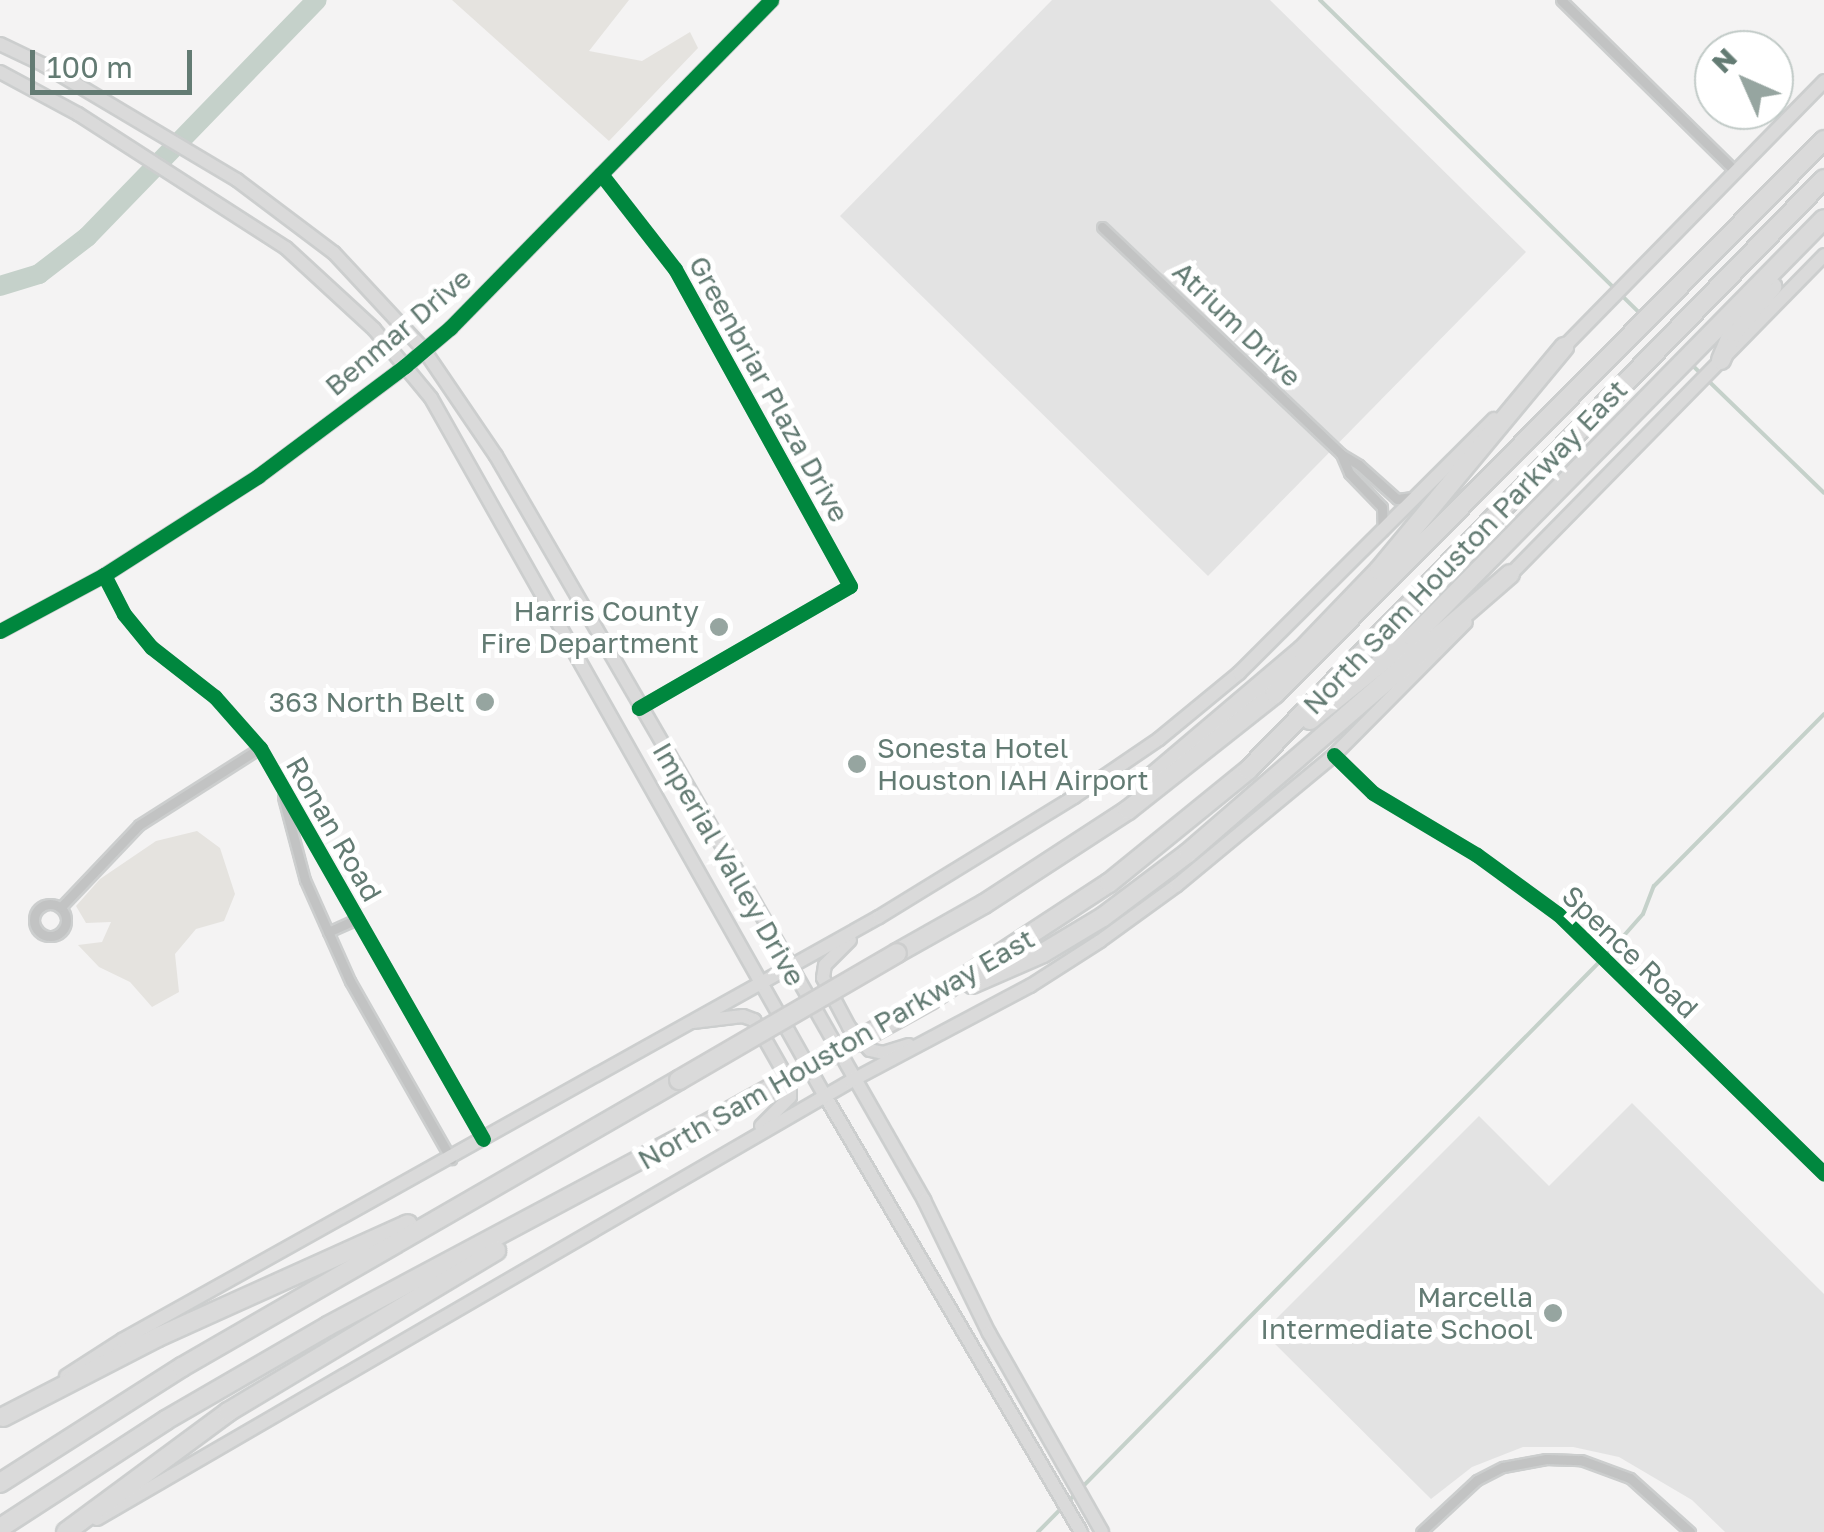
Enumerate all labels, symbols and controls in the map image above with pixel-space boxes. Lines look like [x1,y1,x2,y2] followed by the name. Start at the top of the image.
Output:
[35,30,198,92] scale bar
[1694,30,1794,130] north arrow
[1705,41,1743,79] text: N
[47,49,133,85] text: 100 m
[682,250,856,528] street label: Greenbriar Plaza Drive
[1166,254,1308,394] street label: Atrium Drive
[318,261,478,403] street label: Benmar Drive
[1296,373,1634,721] street label: North Sam Houston Parkway East
[480,594,699,660] place label: Harris County Fire Department
[708,616,730,638] marker: Harris County Fire Department
[269,685,465,719] place label: 363 North Belt
[474,691,496,713] marker: 363 North Belt
[877,731,1149,797] place label: Sonesta Hotel Houston IAH Airport
[646,736,812,992] street label: Imperial Valley Drive
[279,751,389,907] street label: Ronan Road
[846,753,868,775] marker: Sonesta Hotel Houston IAH Airport
[1555,879,1705,1025] street label: Spence Road
[632,921,1040,1177] street label: North Sam Houston Parkway East
[1260,1280,1533,1346] place label: Marcella Intermediate School
[1542,1302,1564,1324] marker: Marcella Intermediate School

